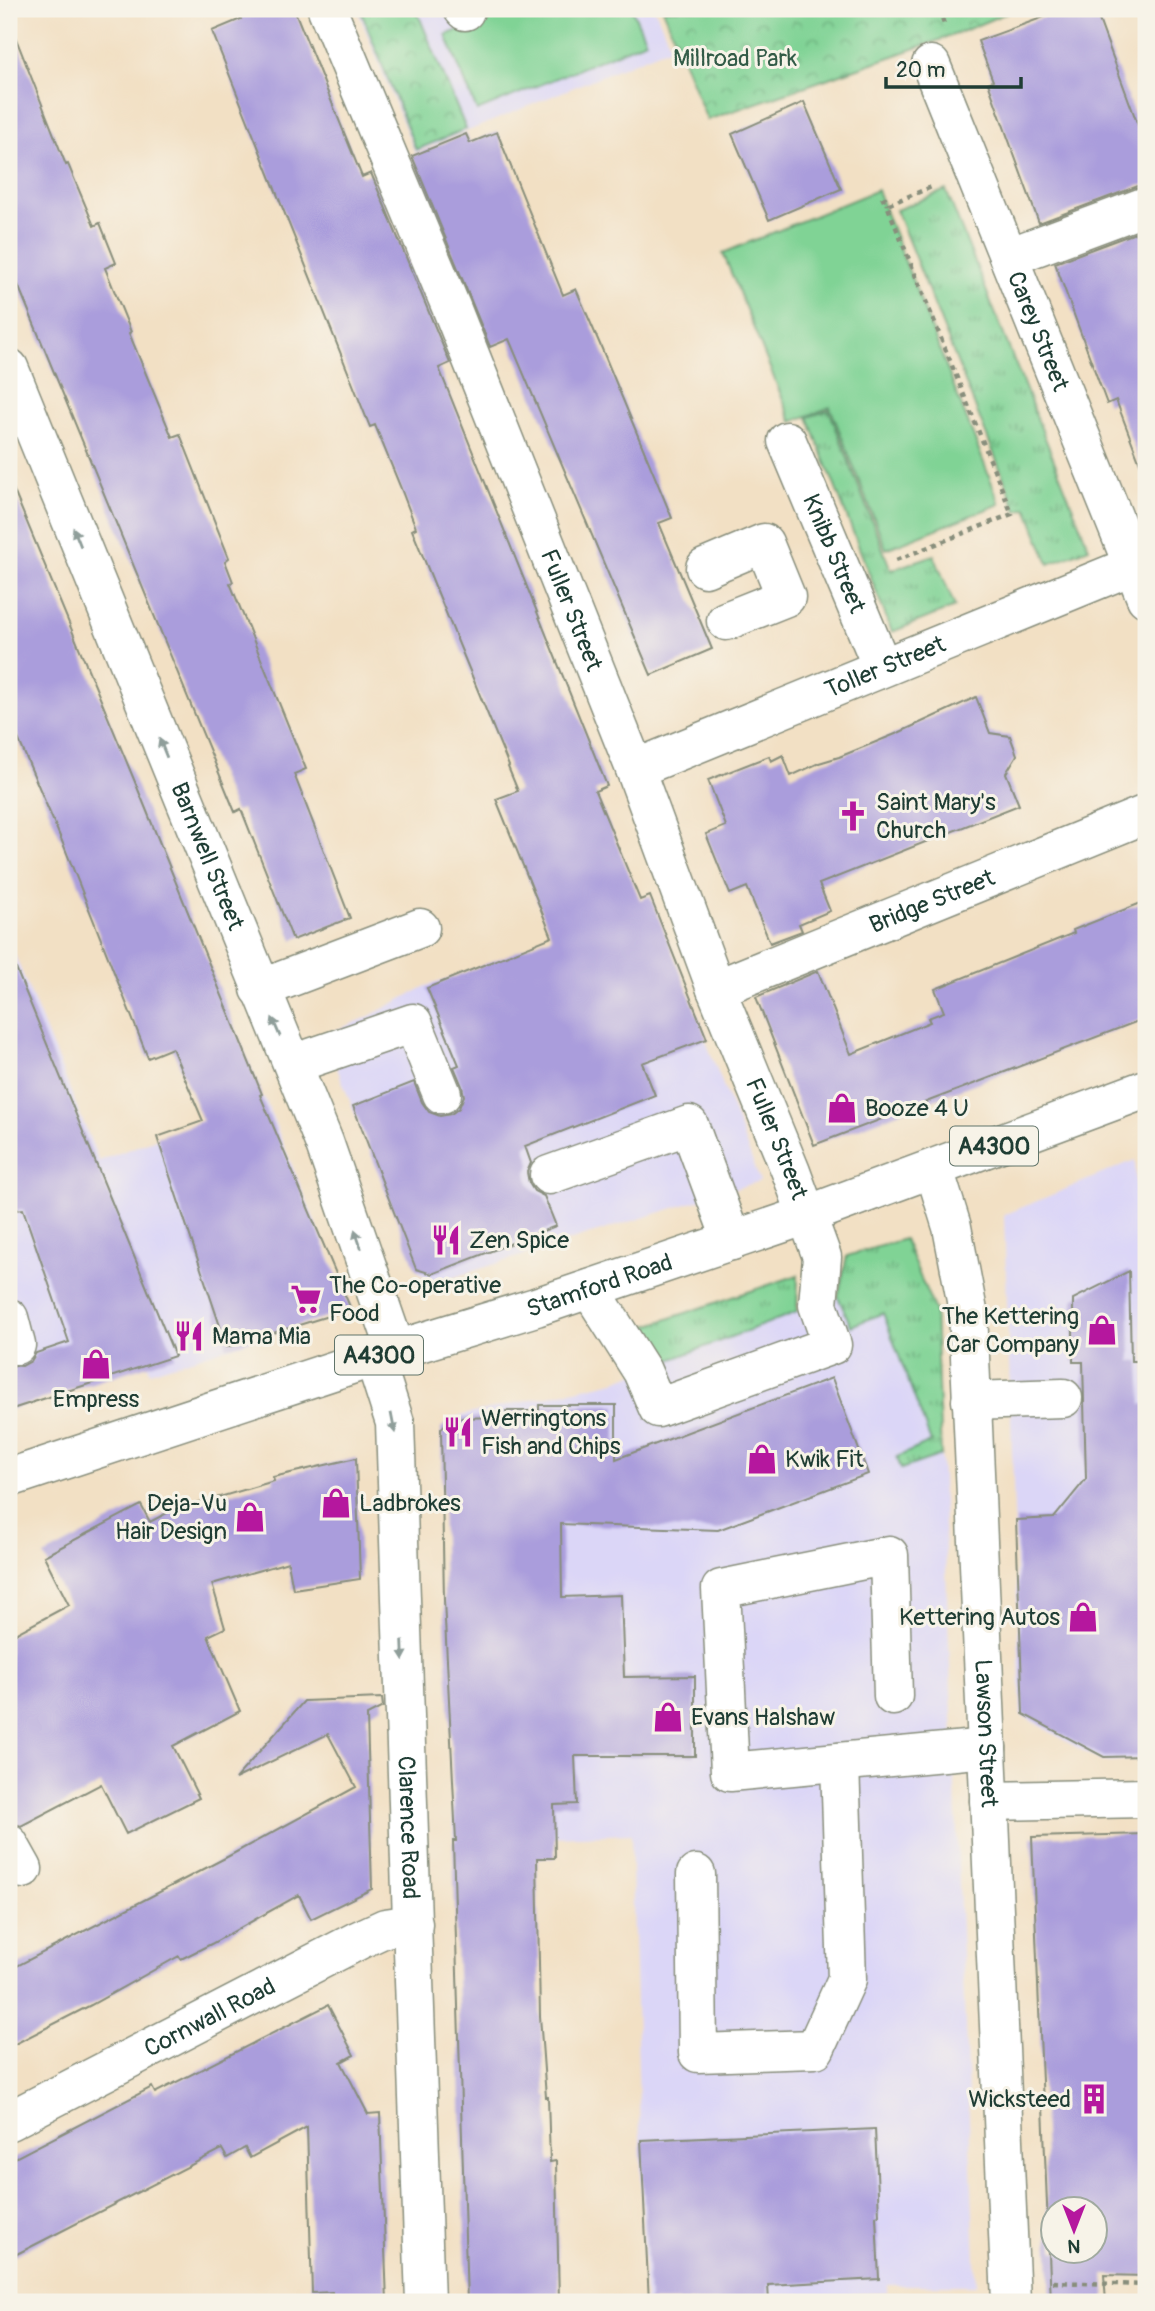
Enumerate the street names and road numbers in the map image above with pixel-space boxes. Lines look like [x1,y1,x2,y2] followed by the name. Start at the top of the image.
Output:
[1001,267,1075,396] street label: Carey Street
[796,490,872,618] street label: Knibb Street
[534,545,609,676] street label: Fuller Street
[821,630,950,705] street label: Toller Street
[164,778,250,935] street label: Barnwell Street
[865,863,999,940] street label: Bridge Street
[739,1074,814,1204] street label: Fuller Street
[950,1126,1038,1166] road number: A4300
[523,1248,676,1324] street label: Stamford Road
[335,1336,423,1374] road number: A4300
[968,1659,1004,1808] street label: Lawson Street
[391,1755,425,1900] street label: Clarence Road
[140,1972,280,2064] street label: Cornwall Road

